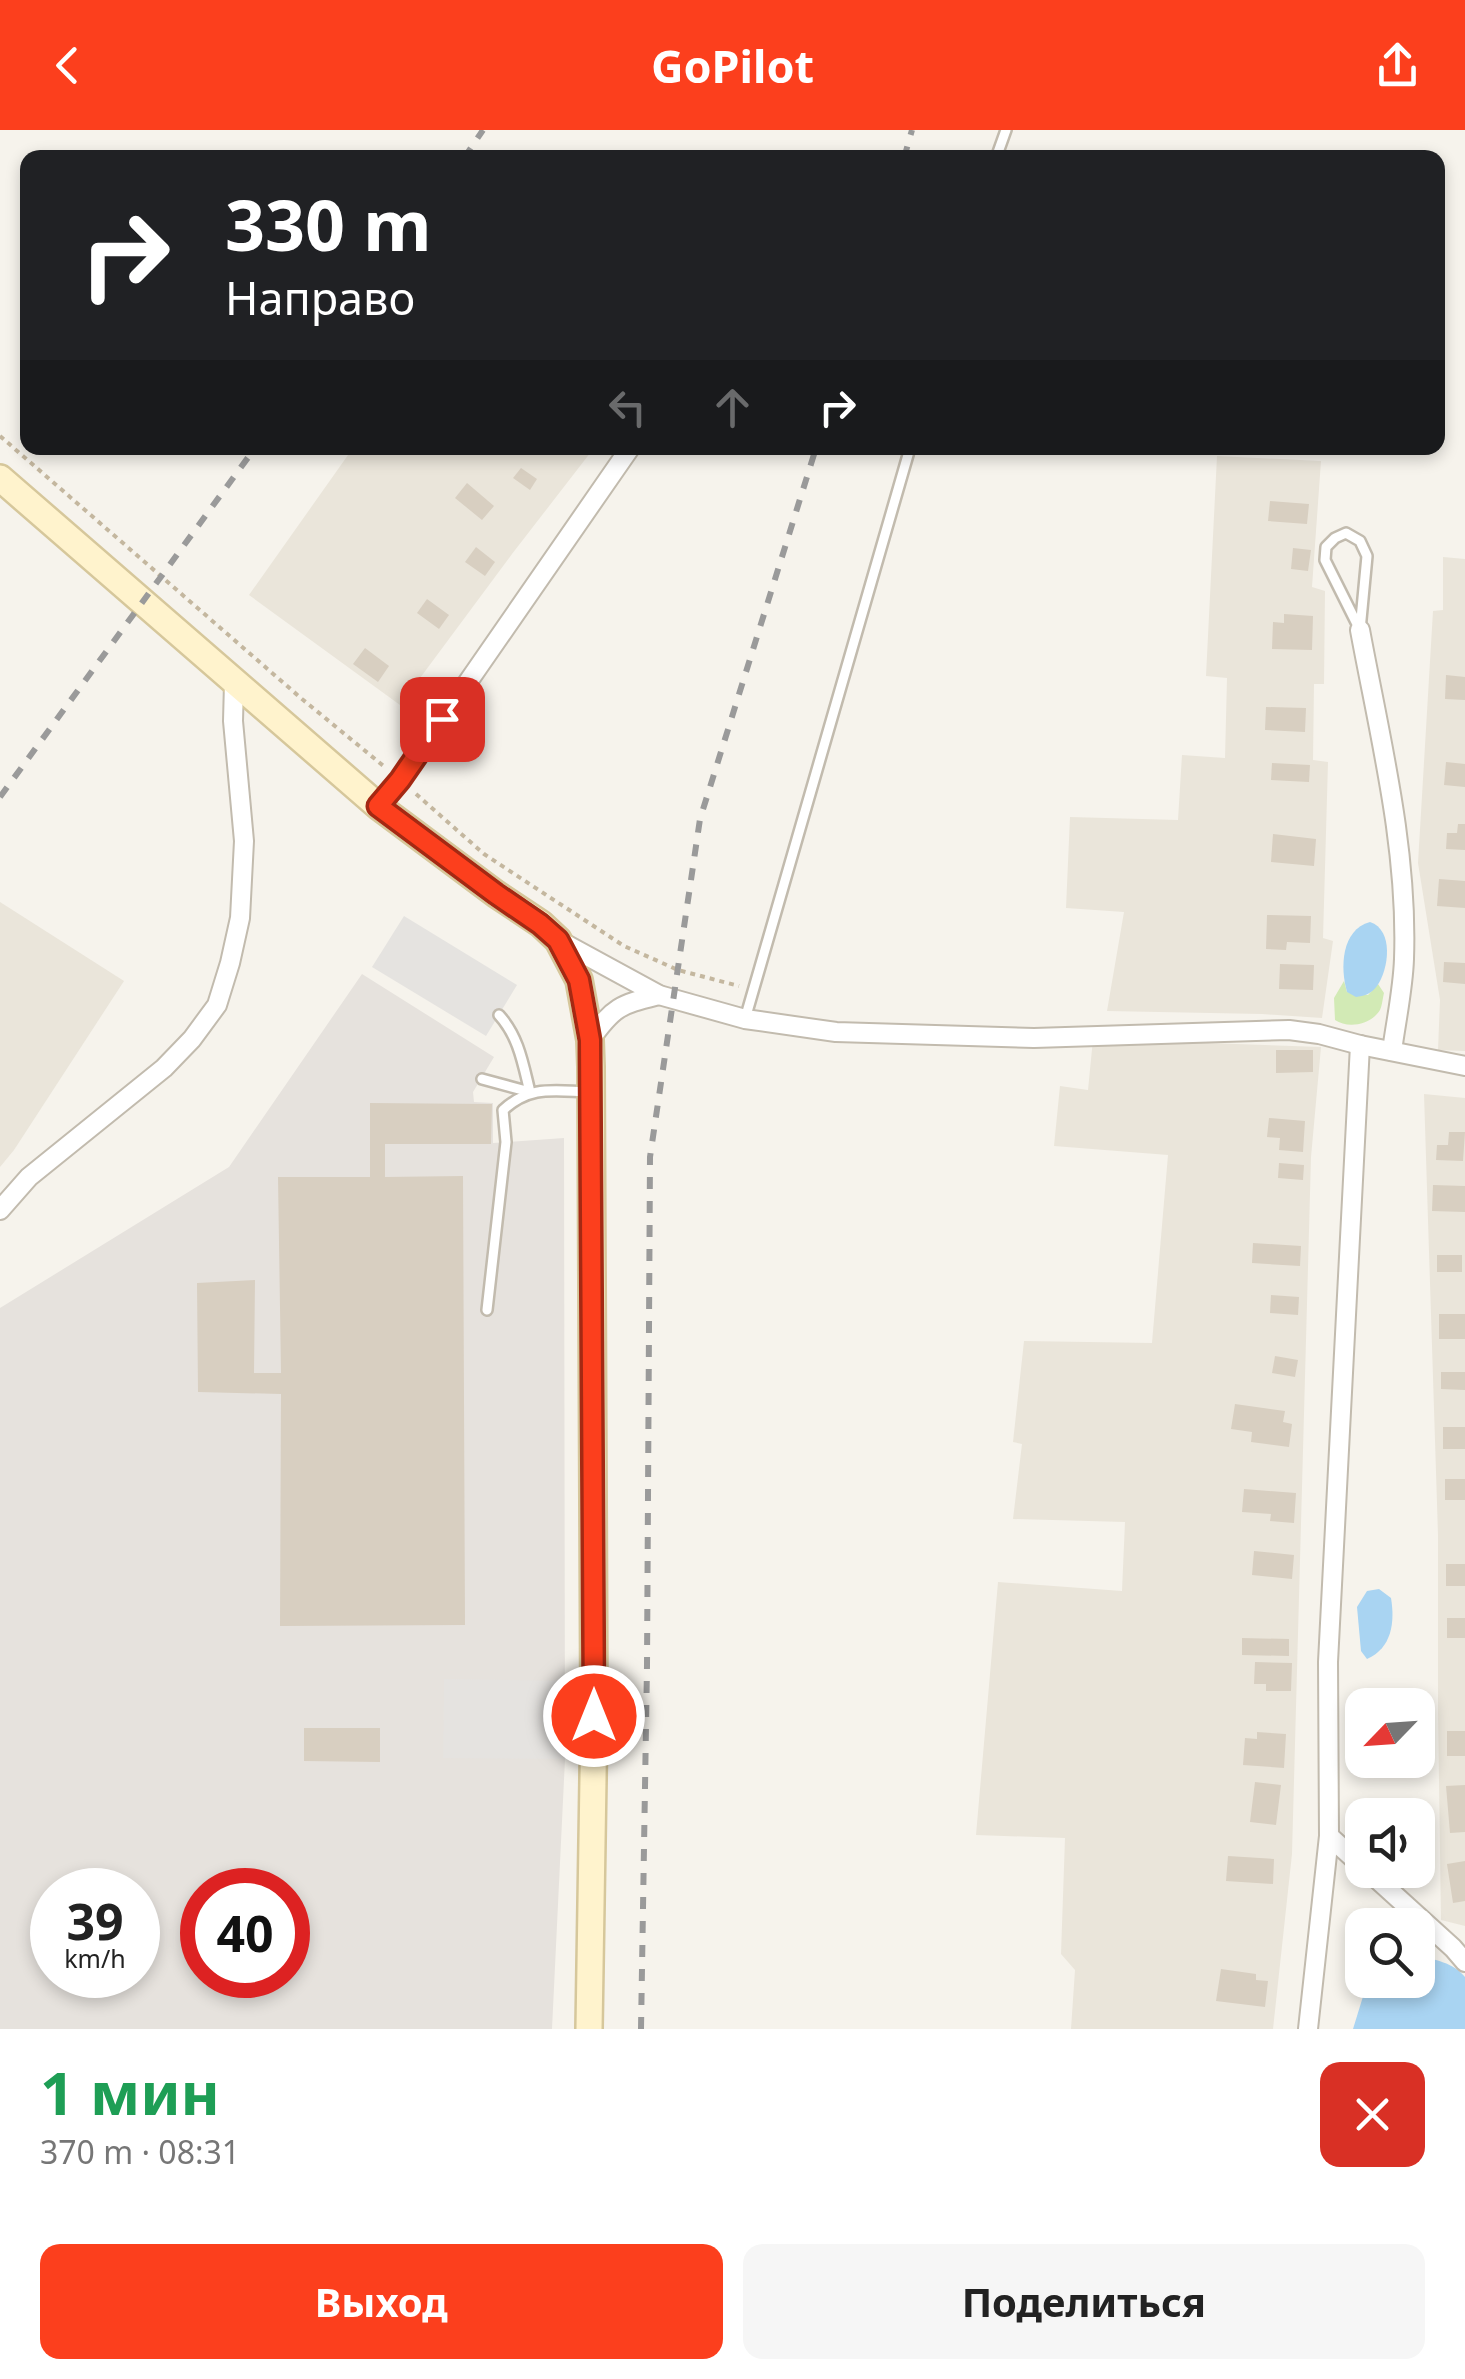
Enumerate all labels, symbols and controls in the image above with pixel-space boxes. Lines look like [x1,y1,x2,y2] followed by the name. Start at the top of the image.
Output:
[651,35,814,96] text: GoPilot
[40,38,95,93] icon: back
[1370,38,1425,93] icon: share
[225,176,432,272] text: 330 m
[60,190,190,320] icon: right
[225,267,415,328] text: Направо
[600,380,655,435] icon: left
[705,380,760,435] icon: ahead
[810,380,865,435] icon: right
[400,677,485,762] pin
[415,692,470,747] icon: arrive
[542,1664,646,1768] position arrow
[1345,1688,1435,1778] north arrow
[1345,1688,1435,1998] map controls
[1345,1798,1435,1888] button: sound
[180,1868,310,1998] speed limit sign: 40
[66,1887,124,1955] text: 39
[1345,1908,1435,1998] button: search
[64,1941,126,1975] text: km/h
[40,2051,220,2133] text: 1 мин
[1320,2062,1425,2167] button: close
[40,2130,240,2173] text: 370 m · 08:31
[40,2244,723,2359] button: Выход
[743,2244,1425,2359] button: Поделиться

